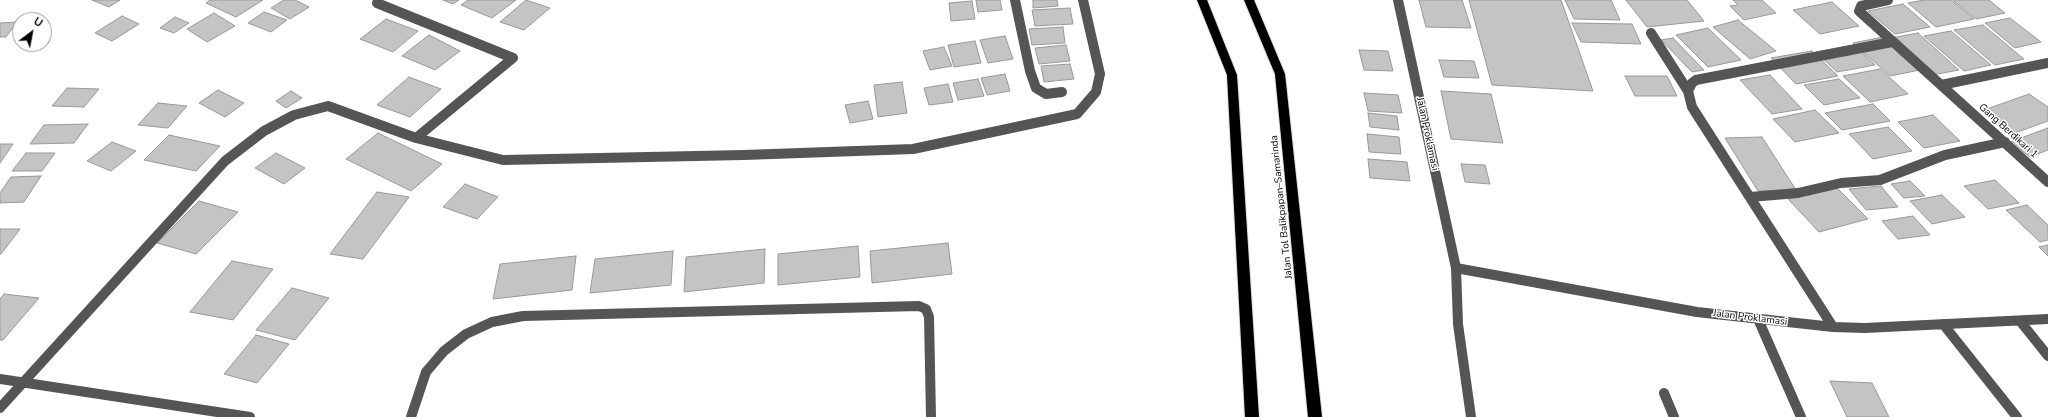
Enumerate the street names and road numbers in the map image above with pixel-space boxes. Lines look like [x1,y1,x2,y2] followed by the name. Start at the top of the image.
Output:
[1413,96,1441,172] street label: Jalan Proklamasi
[1976,101,2040,161] street label: Gang Berdikari 1
[1268,135,1296,279] street label: Jalan Tol Balikpapan–Samarinda
[1712,307,1788,329] street label: Jalan Proklamasi

